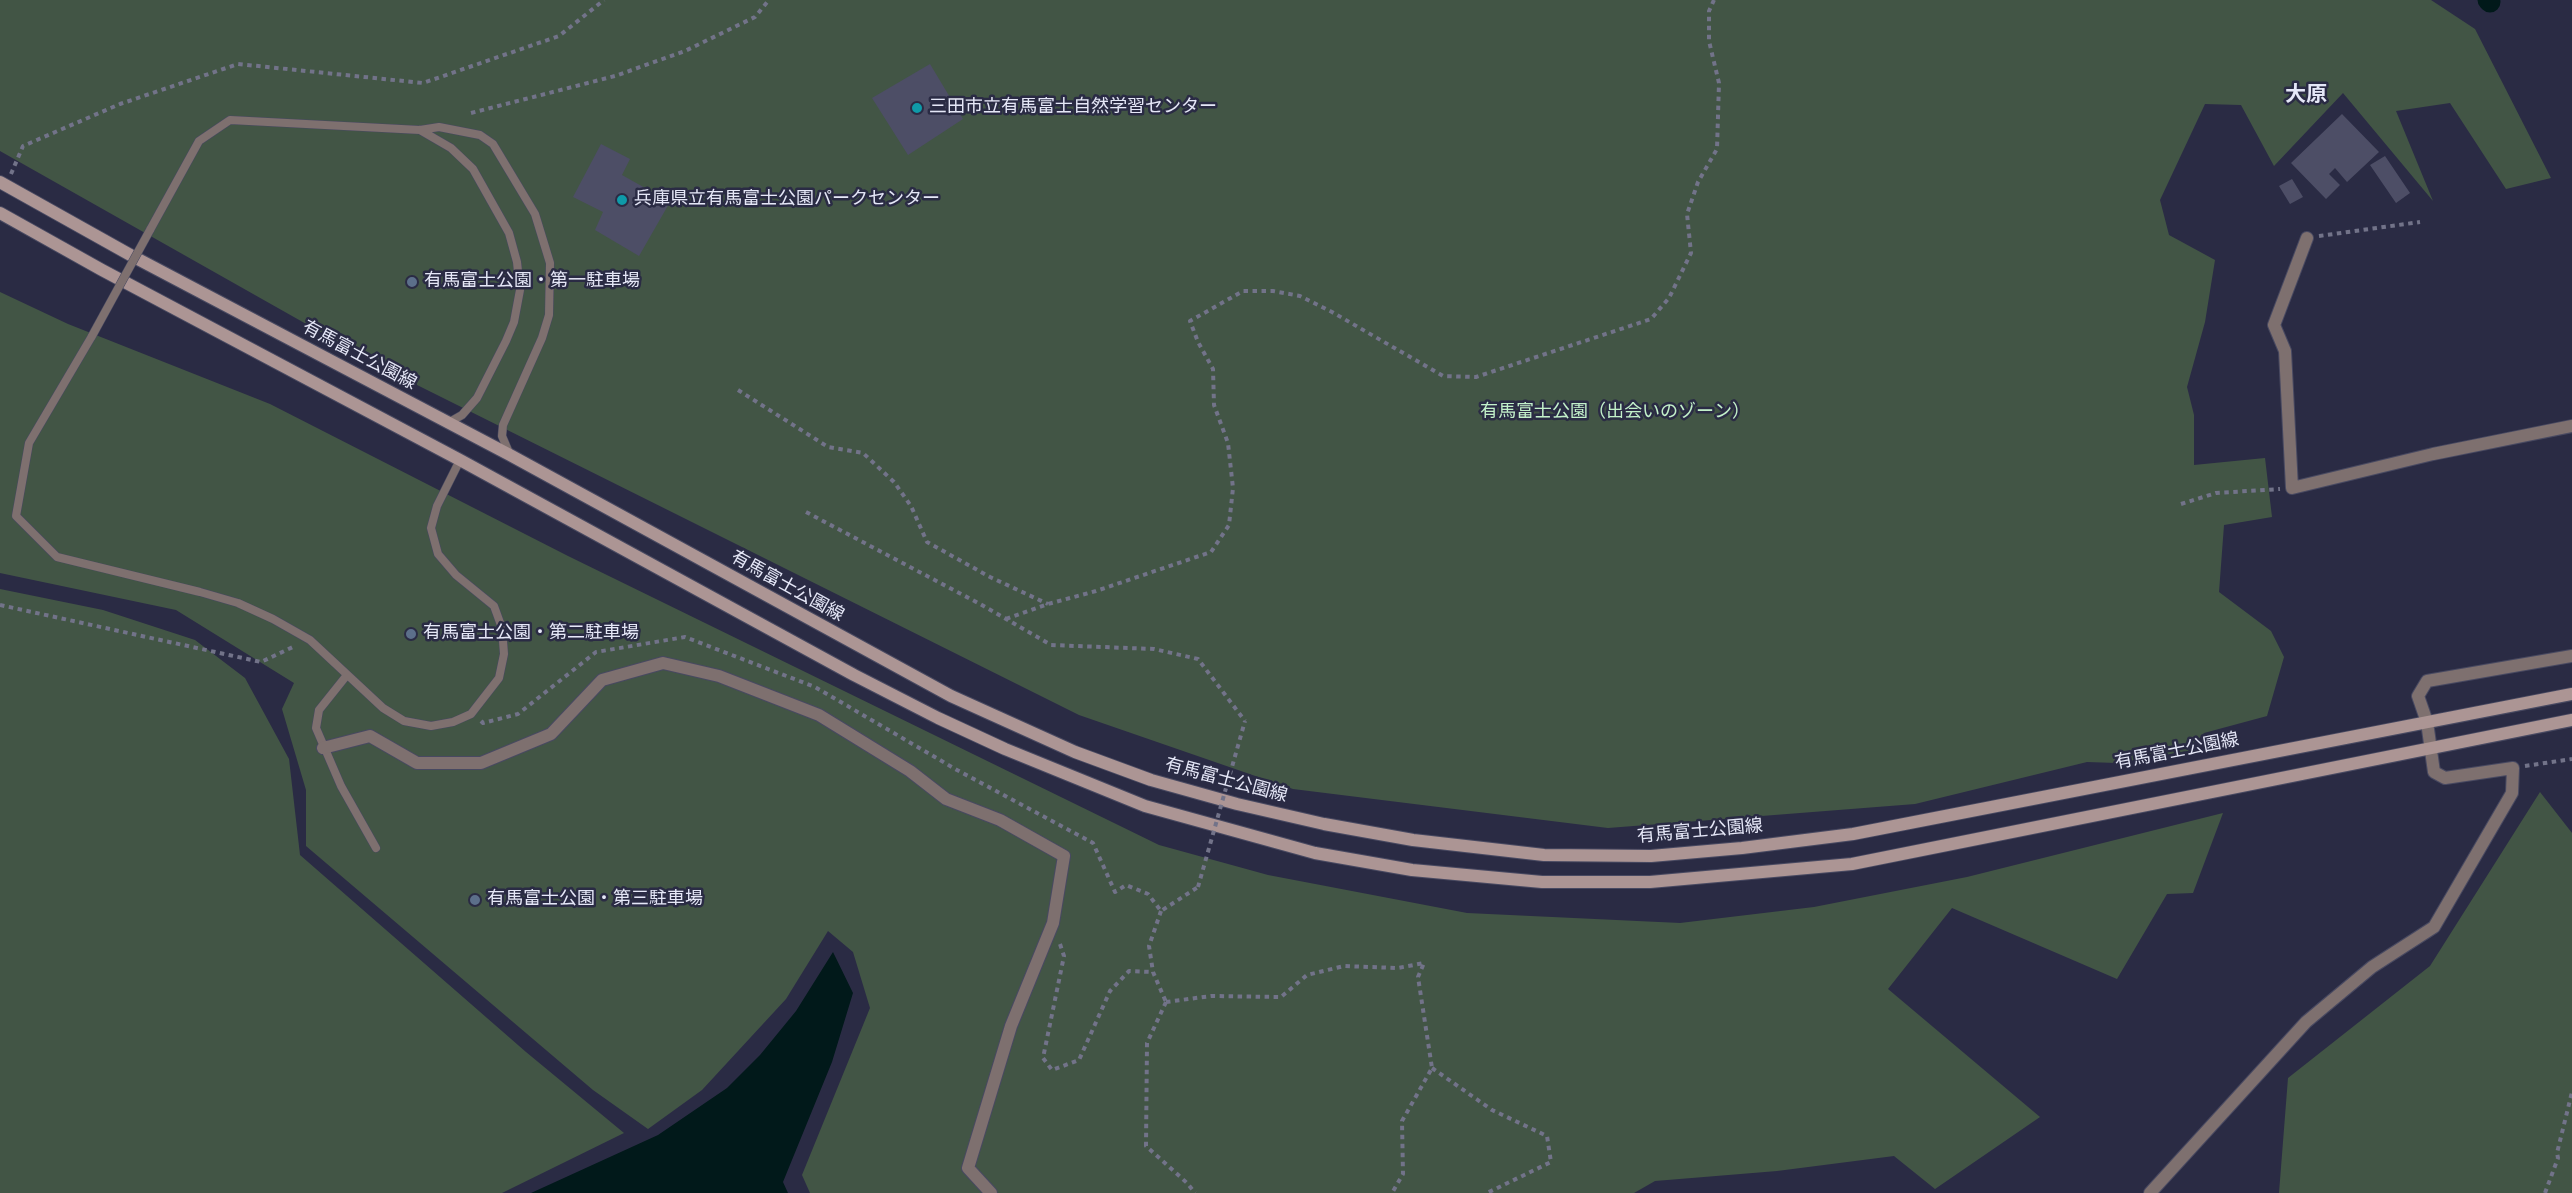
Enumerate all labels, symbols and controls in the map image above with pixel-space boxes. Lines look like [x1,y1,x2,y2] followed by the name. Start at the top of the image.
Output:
[2285,83,2327,109] district label: 大原
[929,97,1217,119] place label: 三田市立有馬富士自然学習センター
[910,101,924,115] marker: 三田市立有馬富士自然学習センター
[634,189,940,211] place label: 兵庫県立有馬富士公園パークセンター
[615,193,629,207] marker: 兵庫県立有馬富士公園パークセンター
[424,271,640,293] place label: 有馬富士公園・第一駐車場
[405,275,419,289] marker: 有馬富士公園・第一駐車場
[298,317,420,395] street label: 有馬富士公園線
[1480,402,1750,424] park label: 有馬富士公園（出会いのゾーン）
[727,547,847,627] street label: 有馬富士公園線
[423,623,639,645] place label: 有馬富士公園・第二駐車場
[404,627,418,641] marker: 有馬富士公園・第二駐車場
[2113,729,2241,775] street label: 有馬富士公園線
[1162,754,1290,808] street label: 有馬富士公園線
[1636,816,1764,848] street label: 有馬富士公園線
[487,889,703,911] place label: 有馬富士公園・第三駐車場
[468,893,482,907] marker: 有馬富士公園・第三駐車場

